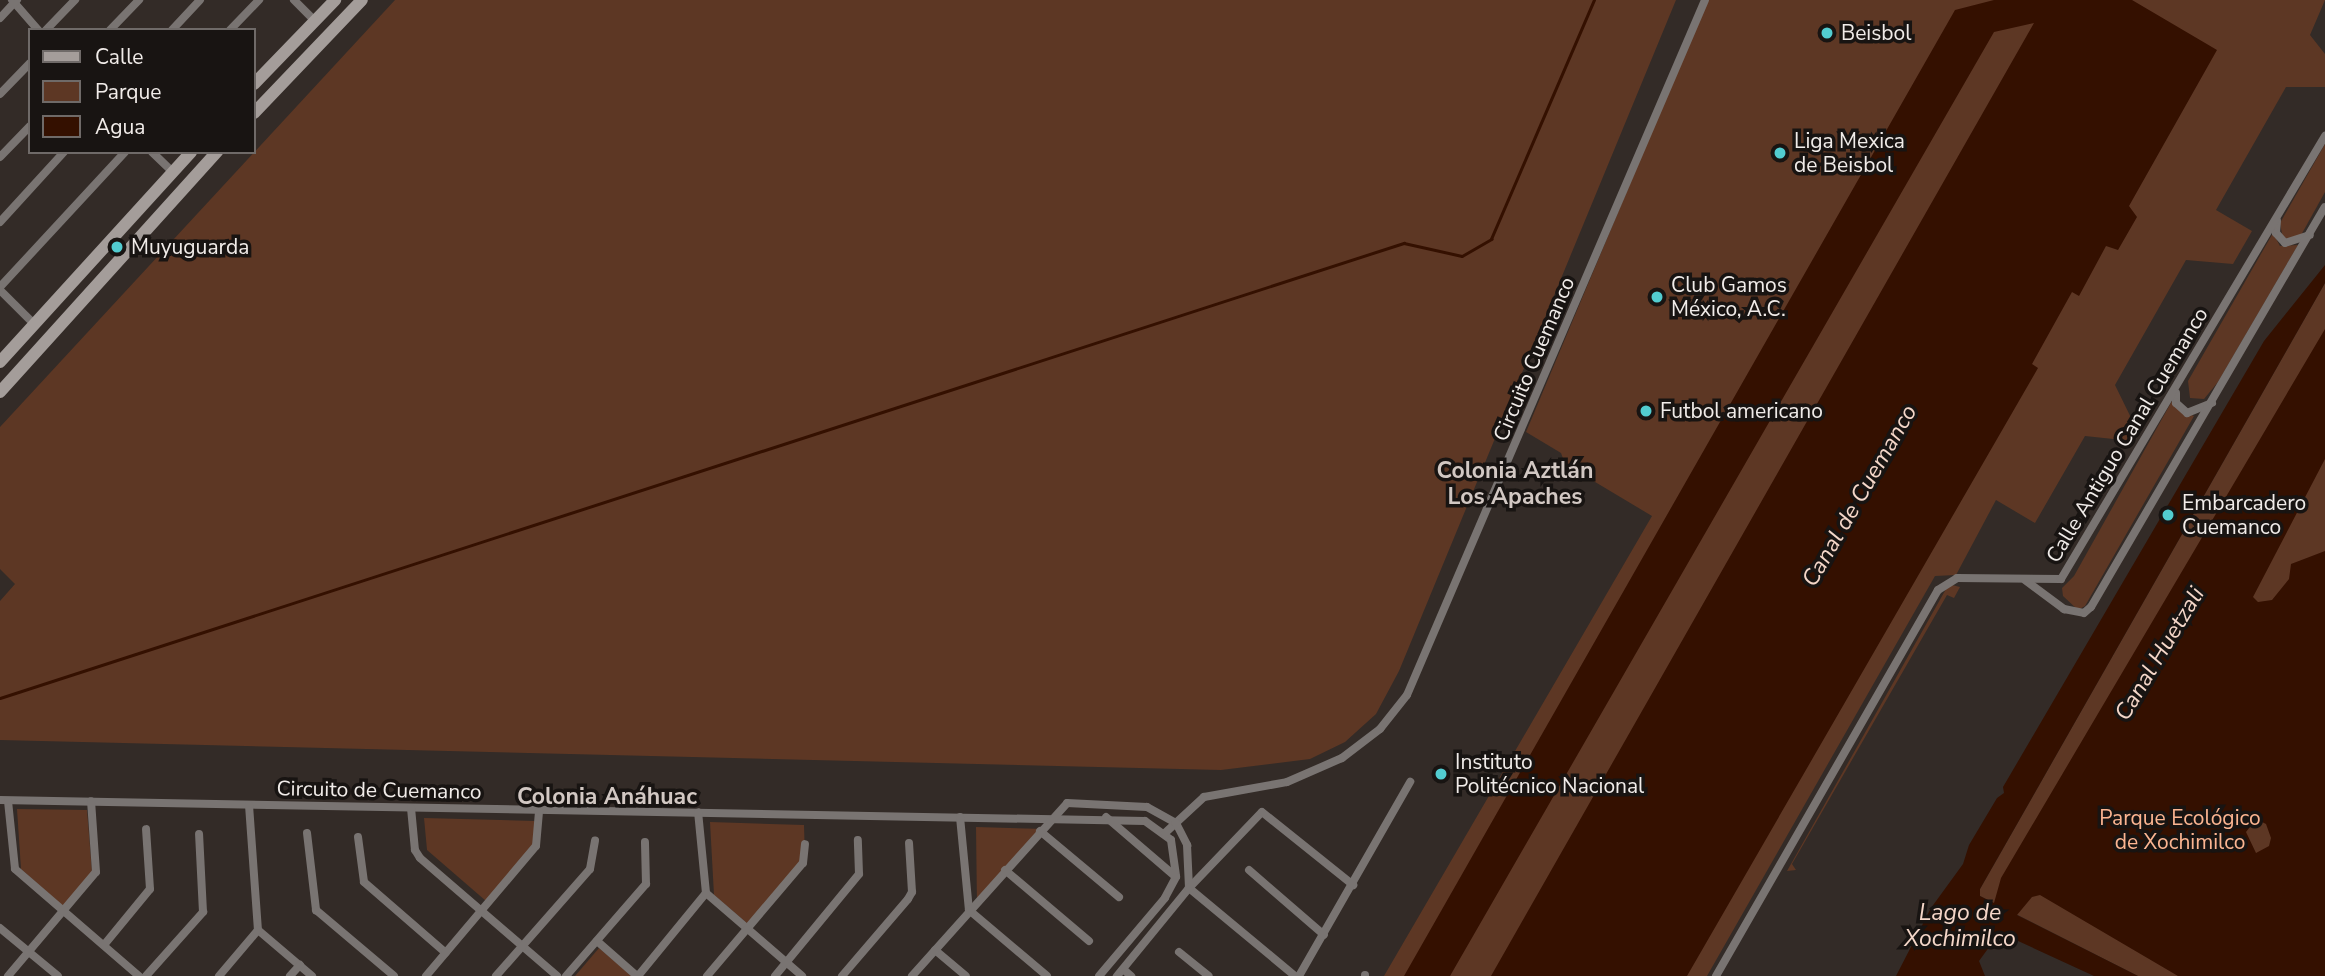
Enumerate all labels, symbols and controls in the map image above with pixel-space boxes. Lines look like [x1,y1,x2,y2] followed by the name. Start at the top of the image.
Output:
[1841,20,1911,46] place label: Beisbol
[1819,25,1835,41] marker: Beisbol
[28,28,256,154] legend
[95,43,143,71] text: Calle
[95,78,162,106] text: Parque
[95,113,145,141] text: Agua
[1794,128,1905,178] place label: Liga Mexica de Beisbol
[1772,145,1788,161] marker: Liga Mexica de Beisbol
[131,234,249,260] place label: Muyuguarda
[109,239,125,255] marker: Muyuguarda
[1671,272,1787,322] place label: Club Gamos México, A.C.
[1488,273,1580,445] street label: Circuito Cuemanco
[1649,289,1665,305] marker: Club Gamos México, A.C.
[2041,303,2213,567] street label: Calle Antiguo Canal Cuemanco
[1660,398,1823,424] place label: Futbol americano
[1797,400,1923,592] water label: Canal de Cuemanco
[1638,403,1654,419] marker: Futbol americano
[1437,457,1593,511] district label: Colonia Aztlán Los Apaches
[2182,490,2306,540] place label: Embarcadero Cuemanco
[2160,507,2176,523] marker: Embarcadero Cuemanco
[2109,582,2211,726] water label: Canal Huetzali
[1455,749,1644,799] place label: Instituto Politécnico Nacional
[1433,766,1449,782] marker: Instituto Politécnico Nacional
[276,776,482,804] street label: Circuito de Cuemanco
[517,783,697,811] district label: Colonia Anáhuac
[2099,805,2261,855] park label: Parque Ecológico de Xochimilco
[1904,899,2016,953] water label: Lago de Xochimilco

